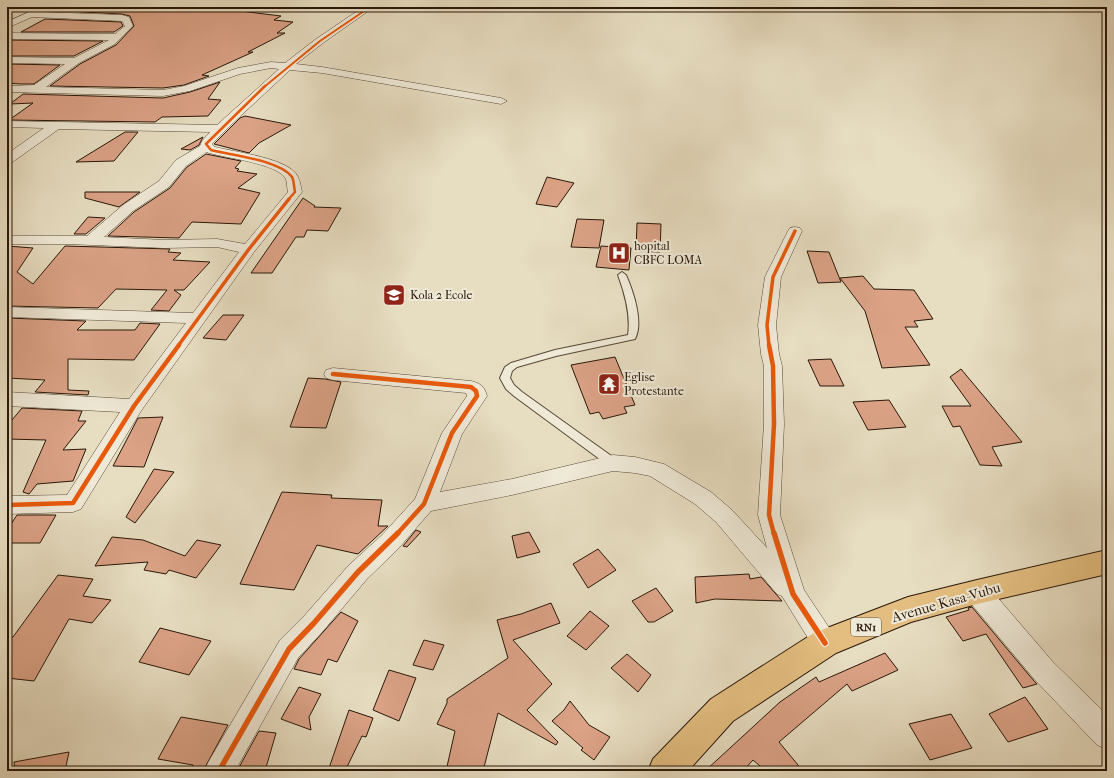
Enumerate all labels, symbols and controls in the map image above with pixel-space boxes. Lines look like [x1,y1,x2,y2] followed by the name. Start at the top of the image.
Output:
[634,239,702,267] place label: hopital CBFC LOMA
[606,240,632,266] hospital icon: hopital CBFC LOMA
[381,282,407,308] school or university icon: Kola 2 Ecole
[410,288,473,302] place label: Kola 2 Ecole
[624,370,684,398] place label: Eglise Protestante
[596,371,622,397] temple icon: Eglise Protestante
[889,579,1002,626] street label: Avenue Kasa-Vubu
[851,618,881,636] road number: RN1

